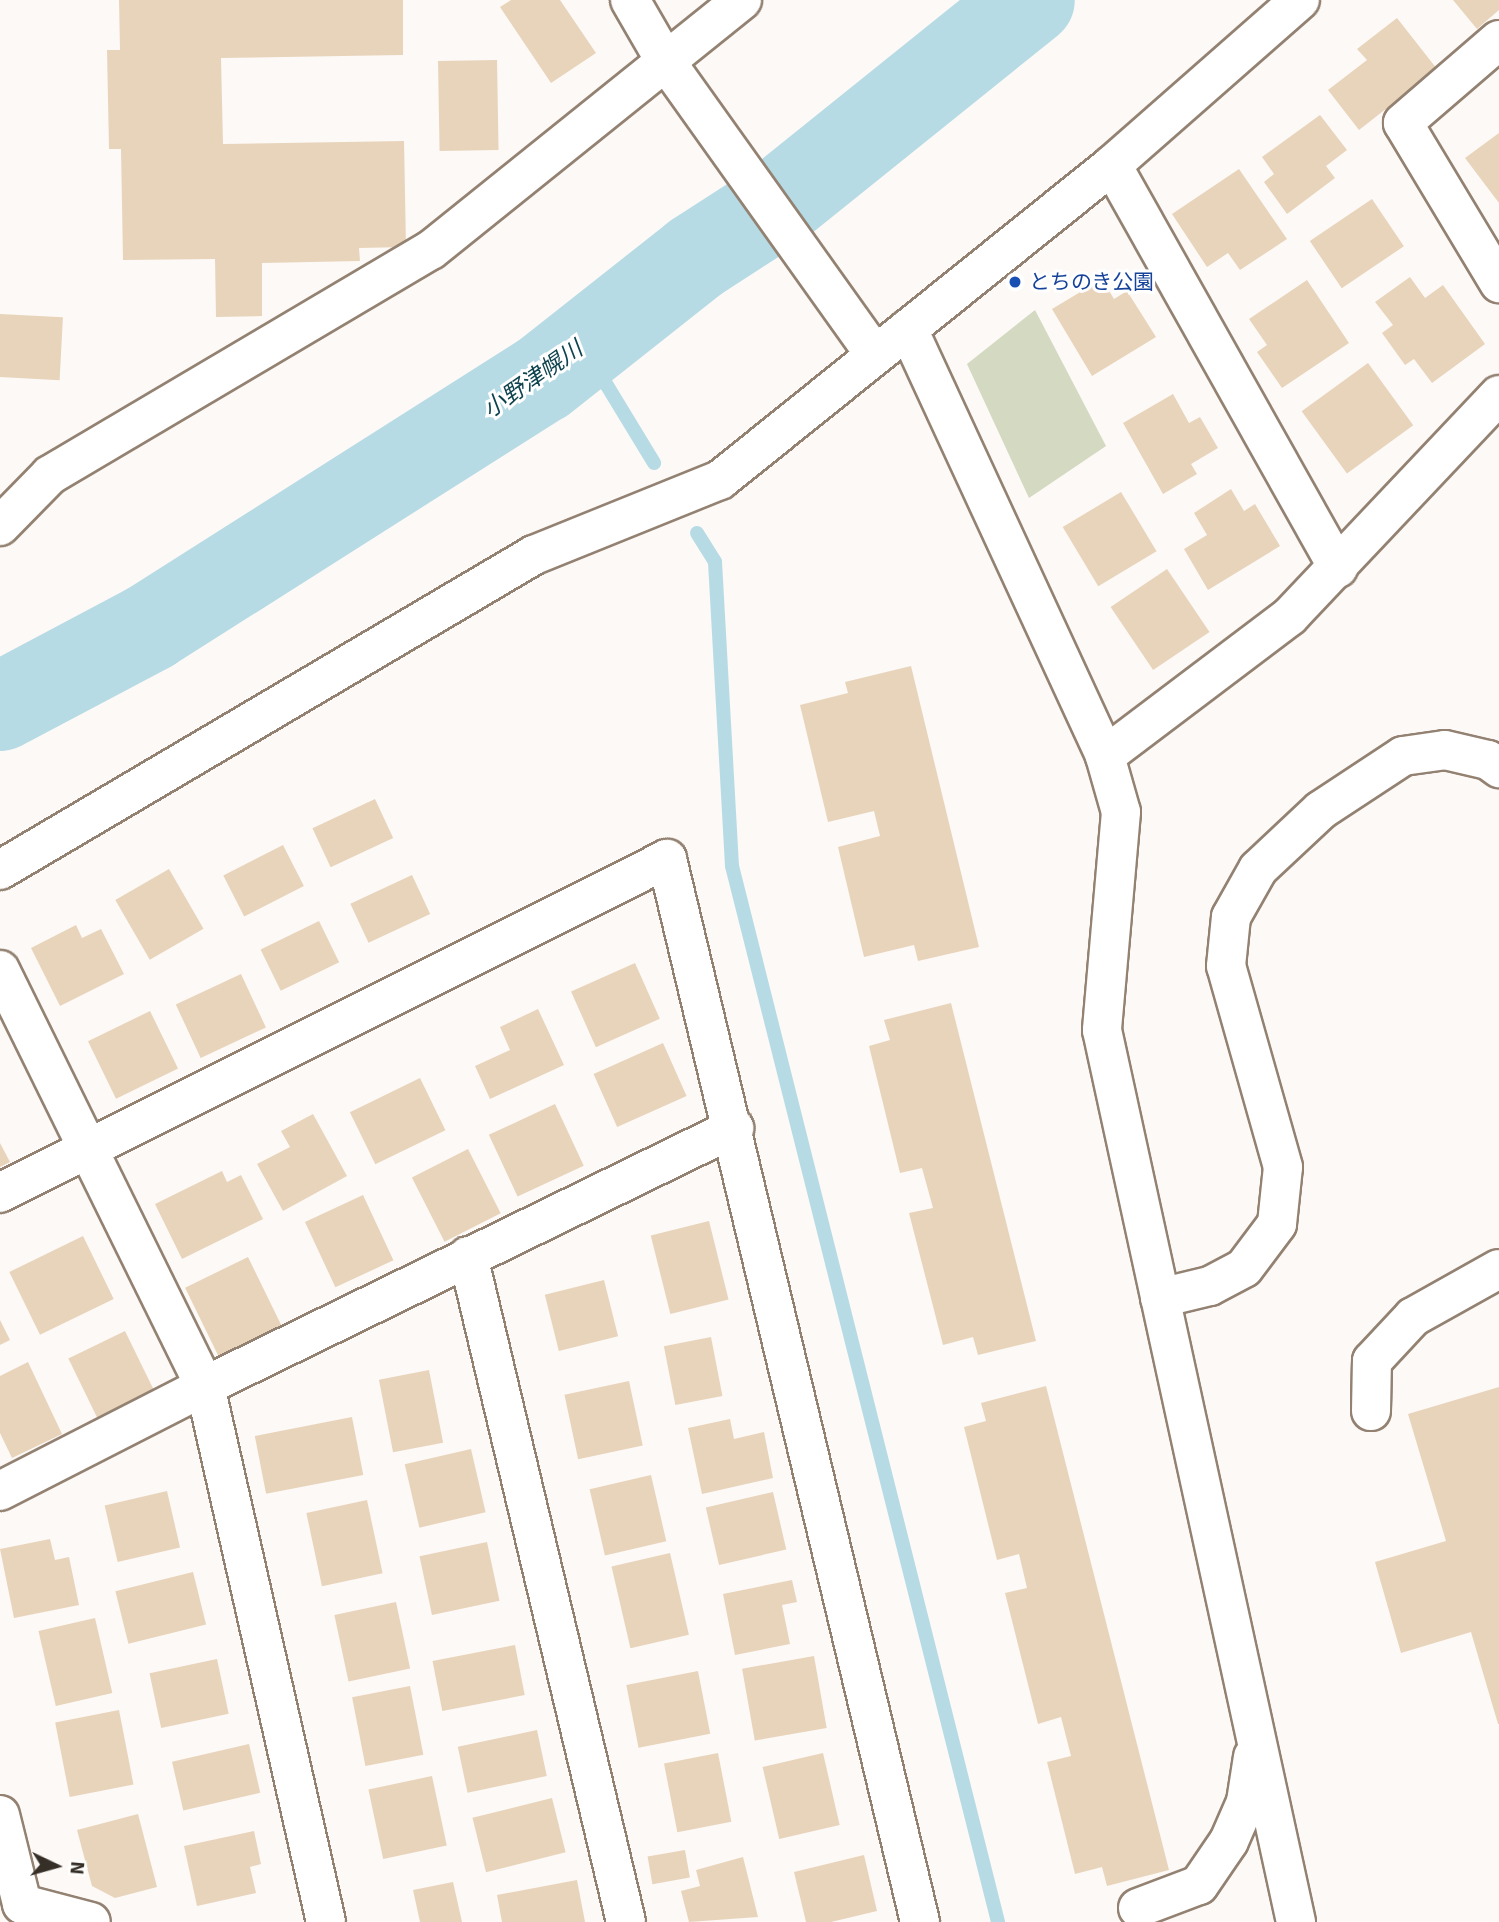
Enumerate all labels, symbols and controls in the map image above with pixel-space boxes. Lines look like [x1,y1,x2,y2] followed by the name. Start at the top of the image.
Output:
[1029,269,1155,295] place label: とちのき公園
[1007,274,1023,290] marker: とちのき公園
[478,336,588,424] water label: 小野津幌川
[21,1831,91,1901] north arrow
[64,1860,89,1875] text: N

